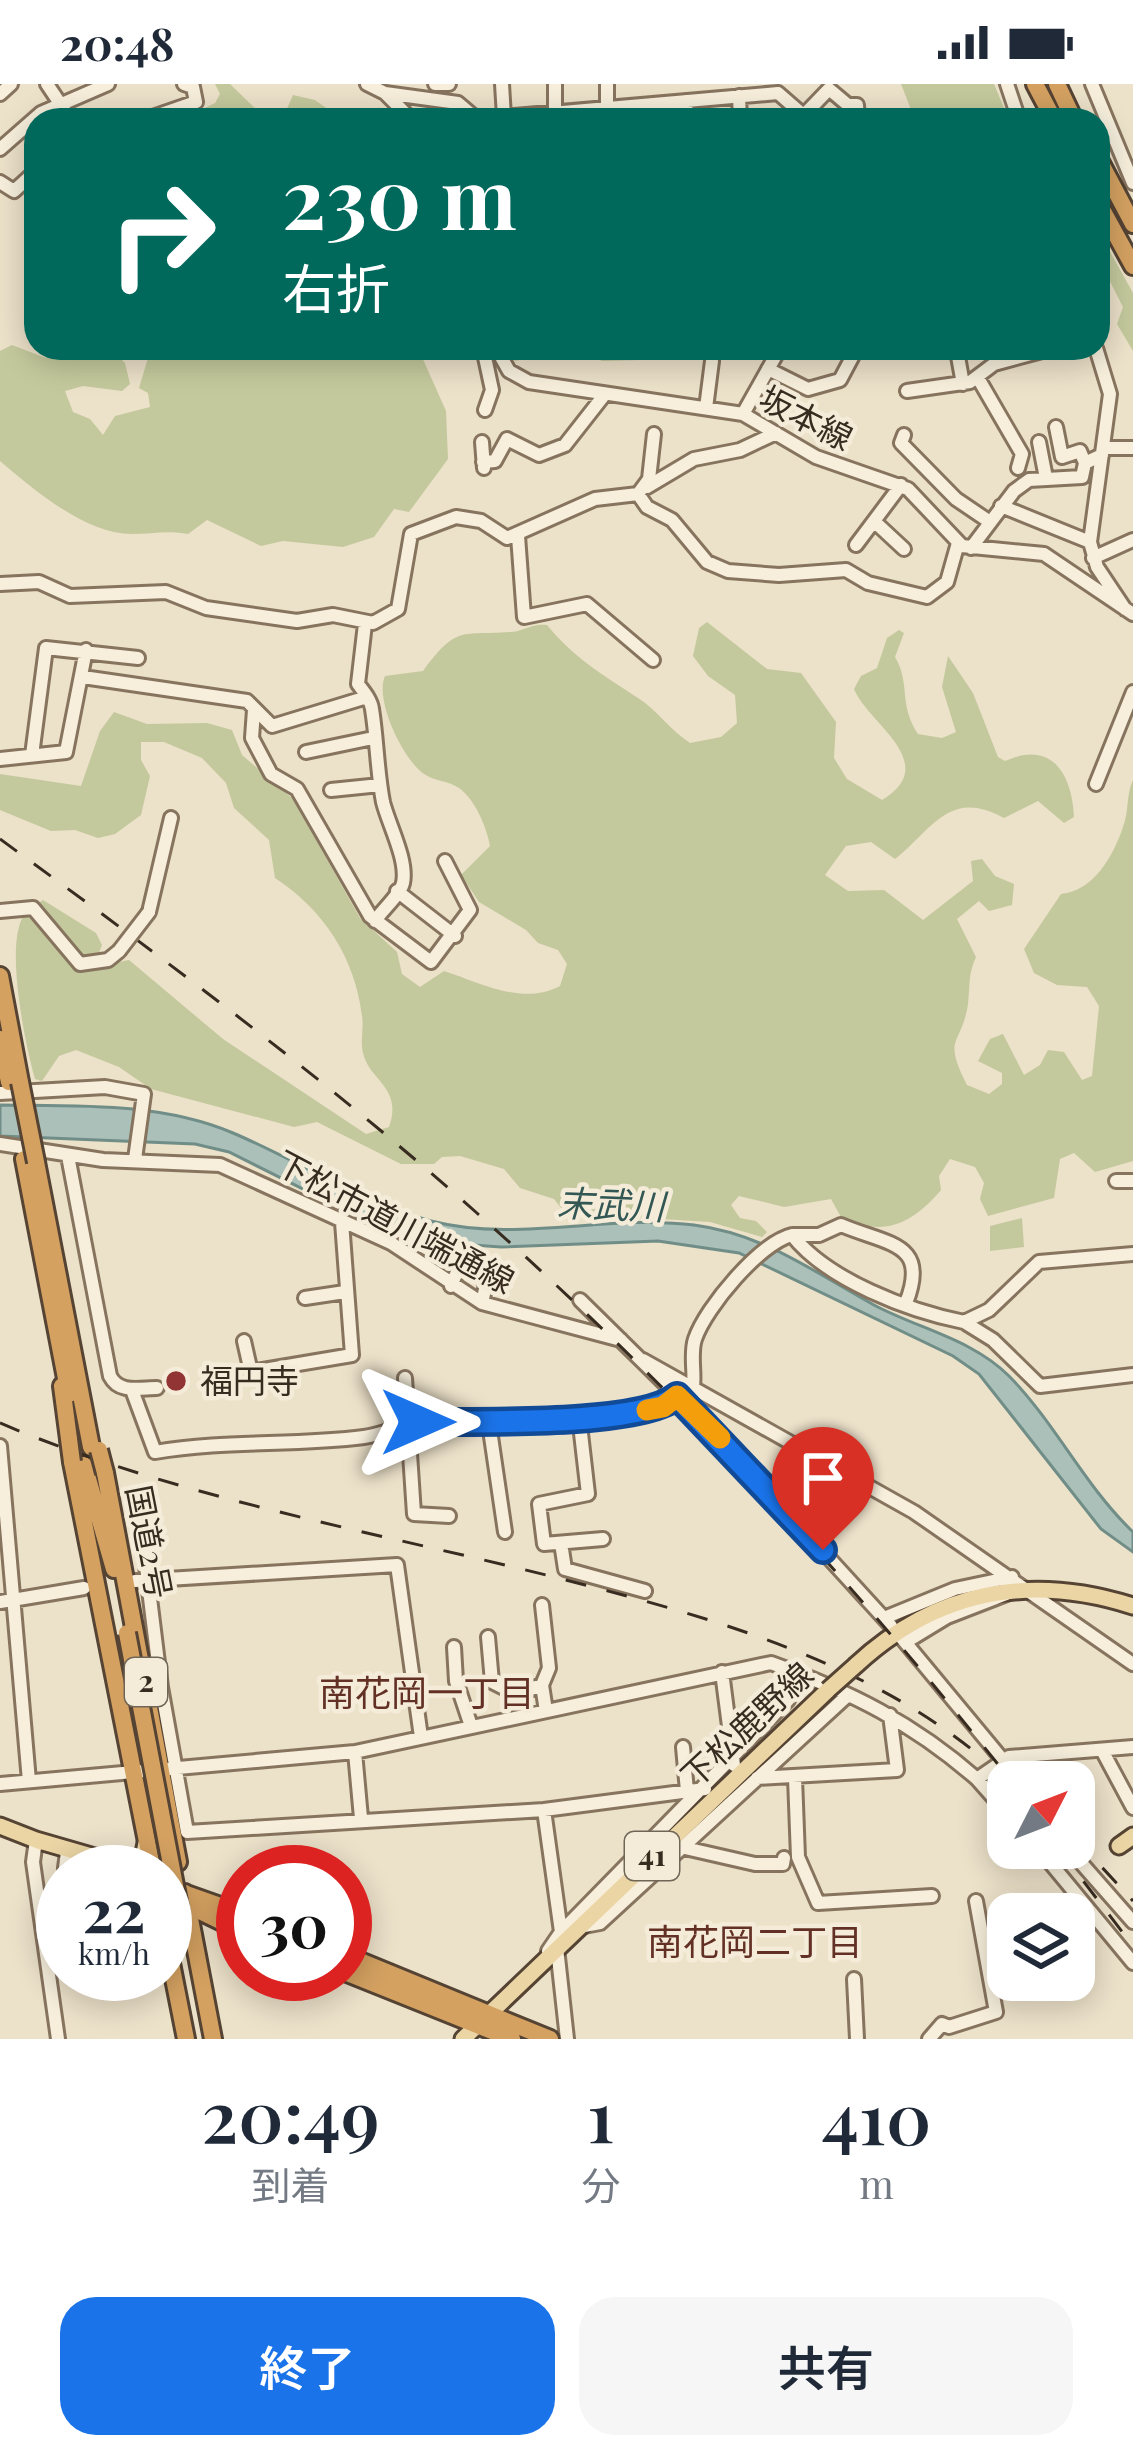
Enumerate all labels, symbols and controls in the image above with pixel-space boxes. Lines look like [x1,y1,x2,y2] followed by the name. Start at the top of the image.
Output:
[60,12,175,72] text: 20:48
[282,139,517,251] text: 230 m
[84,156,240,312] icon: right
[282,251,390,323] text: 右折
[753,374,861,458] street label: 坂本線
[269,1139,523,1302] street label: 下松市道川端通線
[556,1177,670,1229] water label: 末武川
[200,1357,299,1401] place label: 福円寺
[355,1359,481,1485] position arrow
[163,1368,189,1394] marker: 福円寺
[772,1427,874,1550] pin
[790,1445,856,1511] icon: arrive
[118,1481,184,1602] street label: 国道2号
[670,1651,821,1796] street label: 下松鹿野線
[125,1658,167,1706] road number: 2
[319,1667,535,1715] district label: 南花岡一丁目
[987,1761,1095,1869] north arrow
[987,1761,1095,2001] map controls
[625,1832,679,1880] road number: 41
[216,1845,372,2001] speed limit sign: 30
[83,1868,145,1948] text: 22
[987,1893,1095,2001] button: layers
[647,1916,863,1964] district label: 南花岡二丁目
[78,1933,150,1973] text: km/h
[201,2065,380,2161] text: 20:49
[587,2065,614,2161] text: 1
[822,2067,931,2163] text: 410
[859,2157,894,2209] text: m
[252,2158,330,2210] text: 到着
[581,2158,620,2210] text: 分
[60,2297,555,2435] button: 終了
[579,2297,1073,2435] button: 共有

